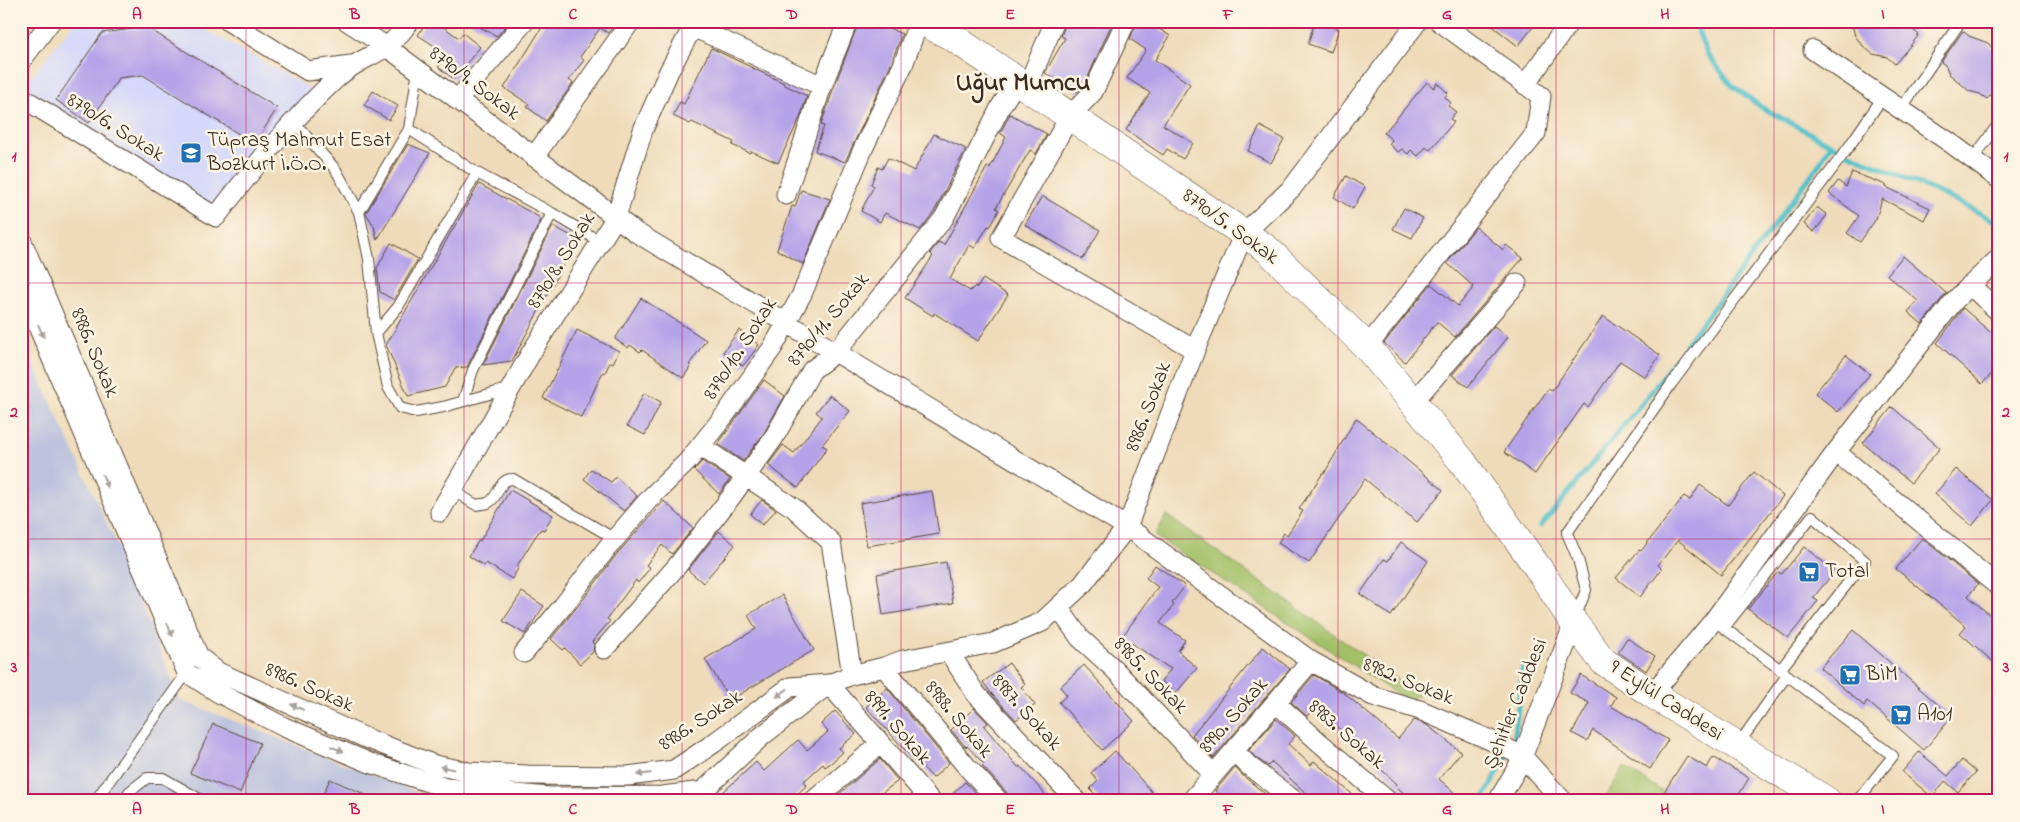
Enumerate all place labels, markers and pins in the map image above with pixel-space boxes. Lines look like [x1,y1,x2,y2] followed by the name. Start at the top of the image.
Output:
[206,126,391,180] place label: Tüpraş Mahmut Esat Bozkurt İ.Ö.O.
[179,141,203,165] school or university icon: Tüpraş Mahmut Esat Bozkurt İ.Ö.O.
[1825,557,1869,587] place label: Total
[1797,560,1821,584] supermarket icon: Total
[1865,660,1898,690] place label: BİM
[1838,663,1862,687] supermarket icon: BİM
[1917,700,1953,730] place label: A101
[1889,703,1913,727] supermarket icon: A101

